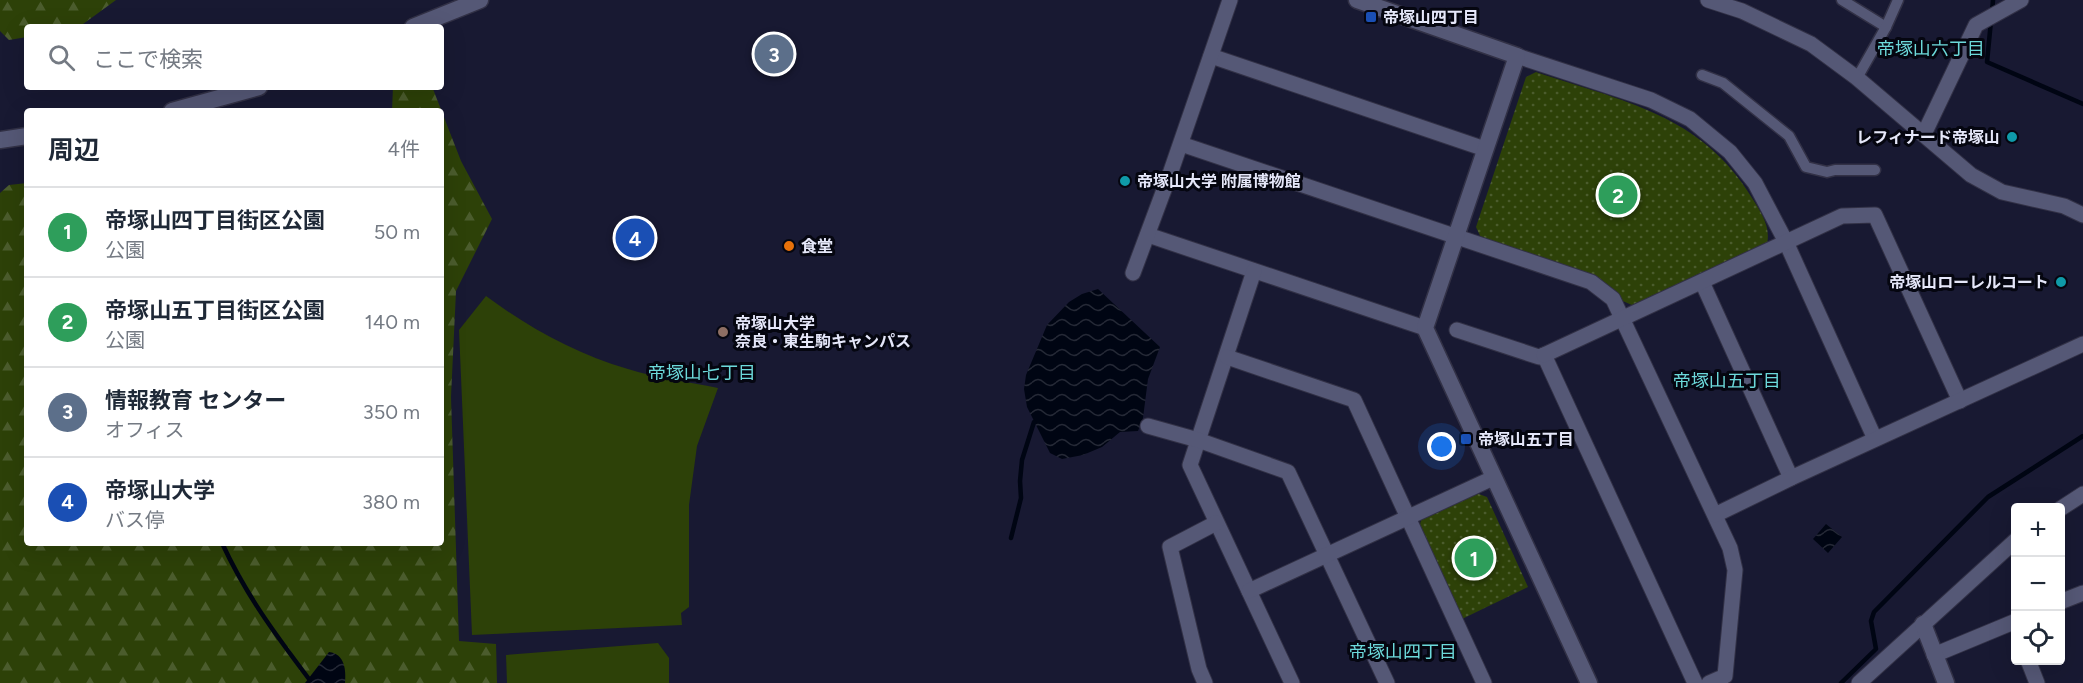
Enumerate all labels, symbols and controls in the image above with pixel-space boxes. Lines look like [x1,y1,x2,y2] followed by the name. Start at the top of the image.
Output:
[1383,8,1479,27] place label: 帝塚山四丁目
[1364,10,1378,24] marker: 帝塚山四丁目
[24,24,444,90] search box
[754,32,794,76] pin: 3
[1877,38,1985,60] district label: 帝塚山六丁目
[45,41,78,74] icon: search
[93,46,203,73] text: ここで検索
[1856,128,2000,147] place label: レフィナード帝塚山
[2005,130,2019,144] marker: レフィナード帝塚山
[48,134,100,166] text: 周辺
[388,137,420,161] text: 4件
[1137,172,1301,191] place label: 帝塚山大学 附属博物館
[1598,172,1638,218] pin: 2
[1118,174,1132,188] marker: 帝塚山大学 附属博物館
[105,207,325,234] text: 帝塚山四丁目街区公園
[616,216,654,260] pin: 4
[63,220,72,244] text: 1
[374,220,420,244] text: 50 m
[801,237,833,256] place label: 食堂
[105,238,145,262] text: 公園
[782,239,796,253] marker: 食堂
[1889,273,2049,292] place label: 帝塚山ローレルコート
[2054,275,2068,289] marker: 帝塚山ローレルコート
[105,297,325,324] text: 帝塚山五丁目街区公園
[62,310,73,334] text: 2
[365,310,420,334] text: 140 m
[735,314,911,351] place label: 帝塚山大学 奈良・東生駒キャンパス
[716,325,730,339] marker: 帝塚山大学 奈良・東生駒キャンパス
[105,328,145,352] text: 公園
[648,362,756,384] district label: 帝塚山七丁目
[1673,370,1781,392] district label: 帝塚山五丁目
[105,387,286,414] text: 情報教育 センター
[62,400,73,424] text: 3
[363,400,420,424] text: 350 m
[105,418,185,442] text: オフィス
[1478,430,1574,449] place label: 帝塚山五丁目
[1427,432,1456,461] your location
[1459,432,1473,446] marker: 帝塚山五丁目
[105,477,215,504] text: 帝塚山大学
[61,490,74,514] text: 4
[362,490,420,514] text: 380 m
[2011,503,2065,665] map controls
[2011,503,2065,557] button: +
[105,508,165,532] text: バス停
[1454,536,1494,580] pin: 1
[2011,557,2065,611] button: −
[2011,611,2065,665] button: locate
[1349,641,1457,663] district label: 帝塚山四丁目

